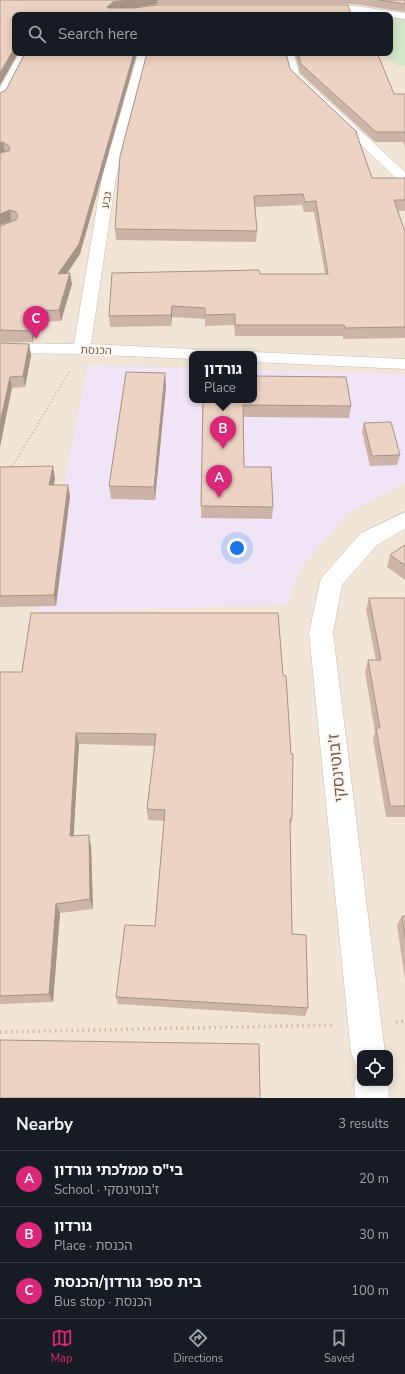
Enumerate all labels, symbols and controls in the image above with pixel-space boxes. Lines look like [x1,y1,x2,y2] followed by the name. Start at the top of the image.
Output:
[12,12,393,56] search box
[26,23,48,45] icon: search
[58,24,138,44] text: Search here
[98,191,115,210] street label: גבע
[23,306,49,339] pin: C
[80,342,112,359] street label: הכנסת
[189,351,257,403] popup
[204,359,242,379] text: גורדון
[204,379,236,397] text: Place
[210,416,236,449] pin: B
[206,465,232,498] pin: A
[227,538,247,558] your location
[322,733,352,803] street label: ז'בוטינסקי
[357,1050,393,1086] map controls
[357,1050,393,1086] button: locate
[16,1113,73,1136] text: Nearby
[338,1115,389,1133] text: 3 results
[54,1160,183,1180] text: בי"ס ממלכתי גורדון
[24,1170,34,1188] text: A
[359,1170,389,1188] text: 20 m
[54,1181,159,1199] text: School · ז'בוטינסקי
[54,1216,92,1236] text: גורדון
[25,1226,33,1244] text: B
[359,1226,389,1244] text: 30 m
[54,1237,132,1255] text: Place · הכנסת
[54,1272,202,1292] text: בית ספר גורדון/הכנסת
[25,1282,33,1300] text: C
[351,1282,389,1300] text: 100 m
[54,1293,152,1311] text: Bus stop · הכנסת
[51,1327,73,1366] tab: Map
[174,1327,223,1366] tab: Directions
[324,1327,354,1366] tab: Saved

